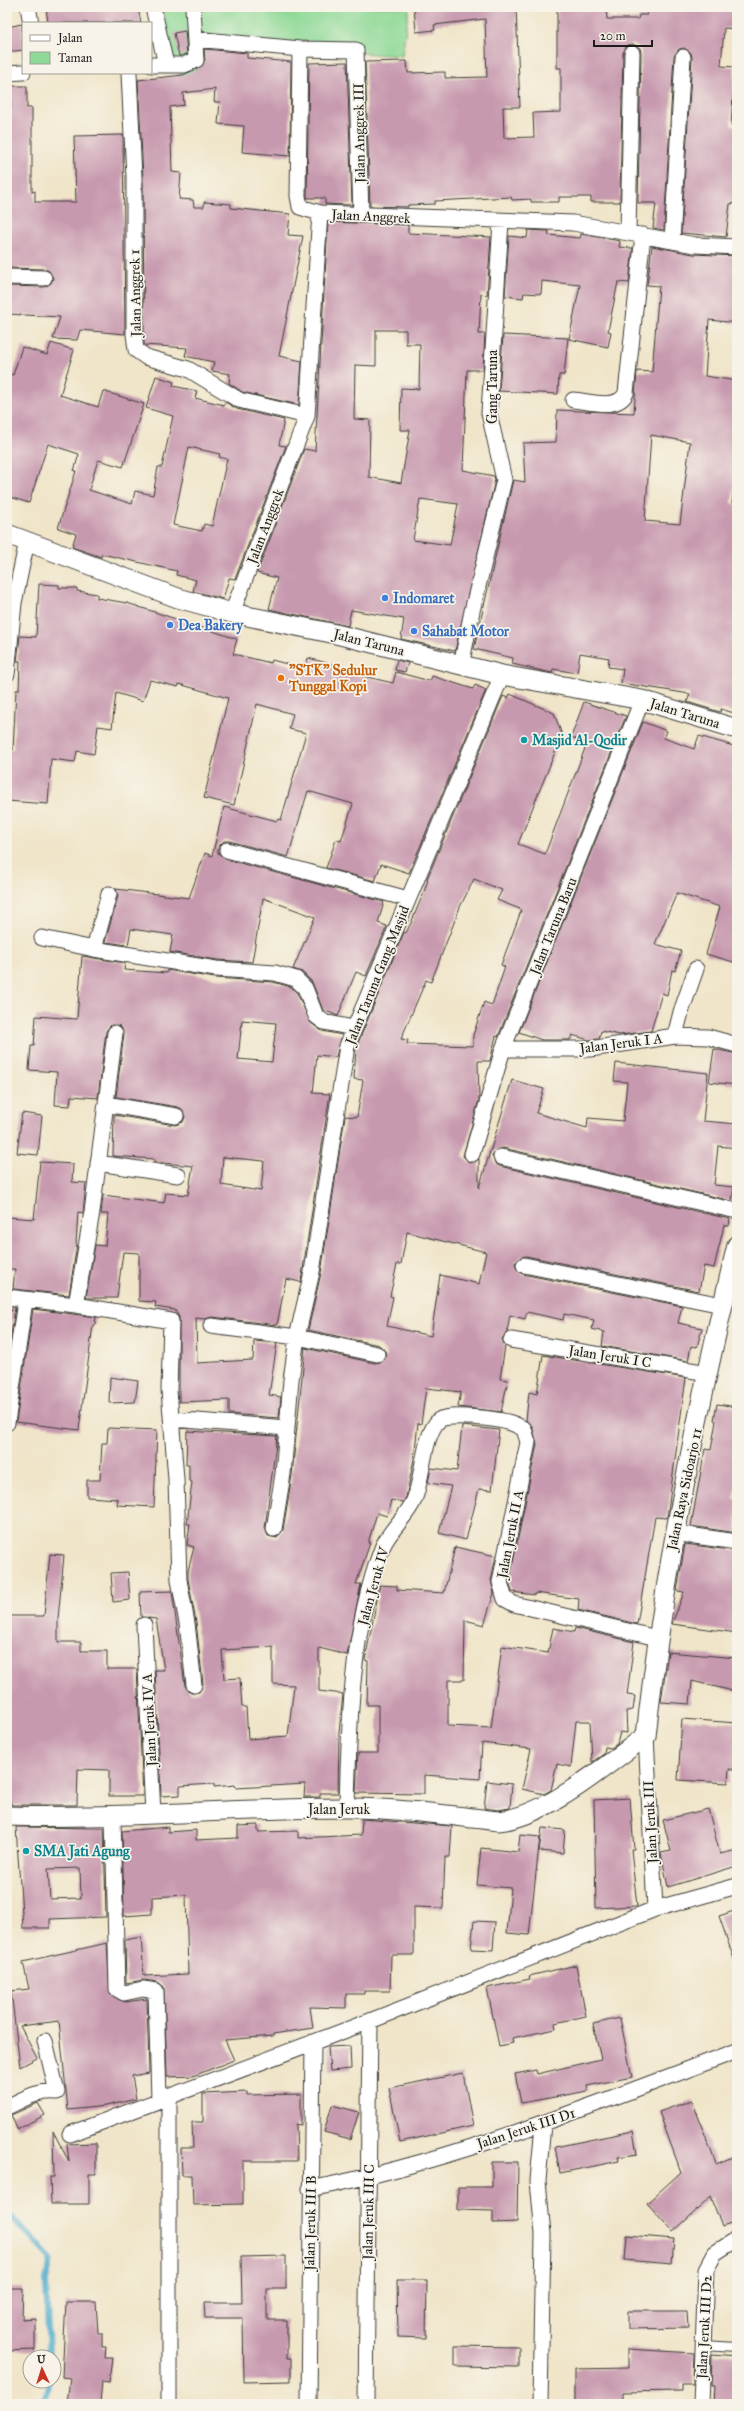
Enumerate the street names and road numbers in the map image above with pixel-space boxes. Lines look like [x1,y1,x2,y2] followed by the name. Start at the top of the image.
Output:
[350,83,370,185] street label: Jalan Anggrek III
[329,206,411,228] street label: Jalan Anggrek
[126,249,146,339] street label: Jalan Anggrek 1
[484,350,501,424] street label: Gang Taruna
[243,486,289,568] street label: Jalan Anggrek
[329,625,406,660] street label: Jalan Taruna
[646,694,722,733] street label: Jalan Taruna
[525,875,582,980] street label: Jalan Taruna Baru
[341,903,414,1049] street label: Jalan Taruna Gang Masjid
[577,1030,664,1058] street label: Jalan Jeruk I A
[565,1341,653,1372] street label: Jalan Jeruk I C
[663,1426,707,1554] street label: Jalan Raya Sidoarjo 11
[493,1488,528,1582] street label: Jalan Jeruk II A
[354,1544,394,1630] street label: Jalan Jeruk IV
[139,1672,162,1769] street label: Jalan Jeruk IV A
[640,1780,662,1866] street label: Jalan Jeruk III
[306,1801,371,1819] street label: Jalan Jeruk
[473,2104,578,2154] street label: Jalan Jeruk III D1
[359,2164,379,2262] street label: Jalan Jeruk III C
[301,2175,321,2273] street label: Jalan Jeruk III B
[693,2275,717,2381] street label: Jalan Jeruk III D2

